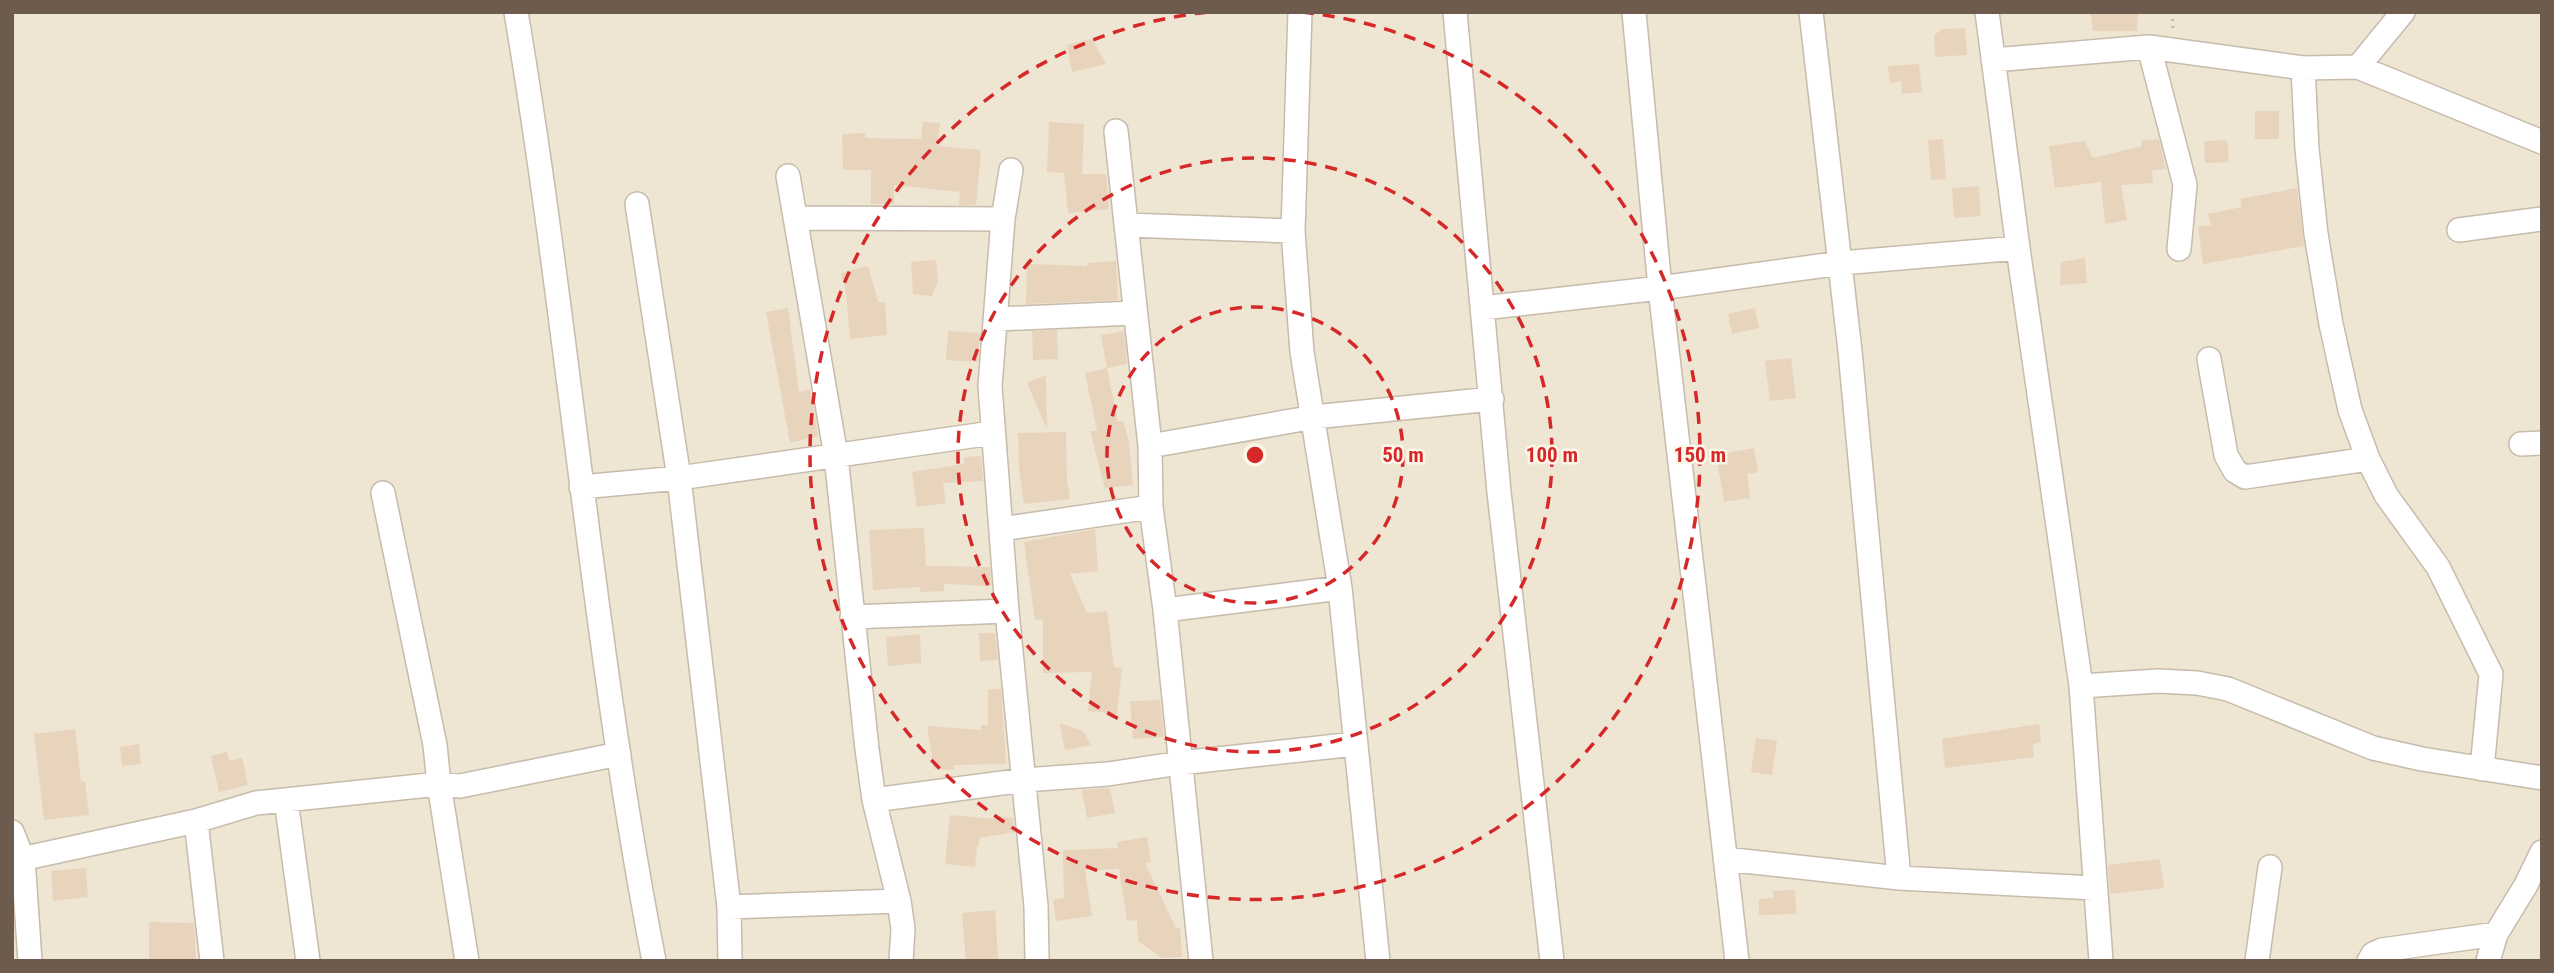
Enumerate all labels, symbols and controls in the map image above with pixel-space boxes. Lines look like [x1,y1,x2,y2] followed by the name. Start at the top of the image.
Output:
[1243,443,1267,467] centre of rings
[1382,443,1424,467] text: 50 m
[1526,443,1578,467] text: 100 m
[1674,443,1726,467] text: 150 m

